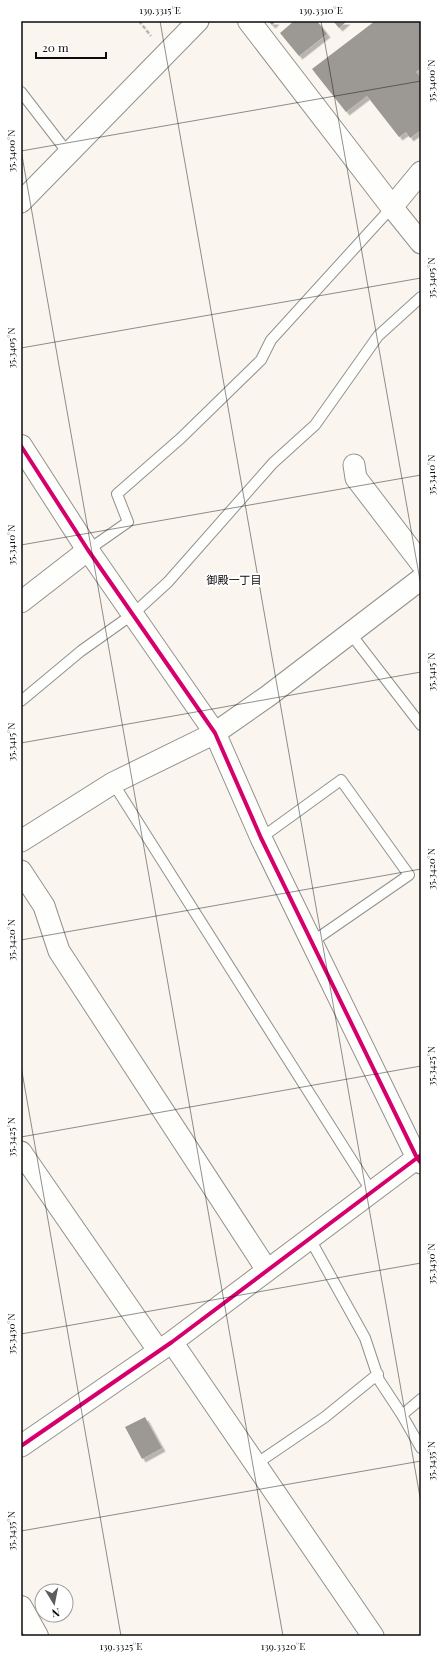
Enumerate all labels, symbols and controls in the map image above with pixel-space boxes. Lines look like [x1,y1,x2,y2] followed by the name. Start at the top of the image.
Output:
[139,3,181,17] text: 139.3315°E
[299,3,343,17] text: 139.3310°E
[36,34,106,60] scale bar
[42,39,69,55] text: 20 m
[424,60,438,102] text: 35.3400°N
[4,130,18,172] text: 35.3400°N
[424,257,438,299] text: 35.3405°N
[4,327,18,369] text: 35.3405°N
[424,455,438,495] text: 35.3410°N
[4,525,18,565] text: 35.3410°N
[206,572,262,587] district label: 御殿一丁目
[424,653,438,691] text: 35.3415°N
[4,723,18,761] text: 35.3415°N
[424,848,438,890] text: 35.3420°N
[4,919,18,961] text: 35.3420°N
[424,1046,438,1086] text: 35.3425°N
[4,1117,18,1157] text: 35.3425°N
[424,1243,438,1285] text: 35.3430°N
[4,1313,18,1355] text: 35.3430°N
[424,1441,438,1481] text: 35.3435°N
[4,1511,18,1551] text: 35.3435°N
[34,1583,74,1623] north arrow
[51,1605,61,1621] text: N
[100,1639,142,1653] text: 139.3325°E
[261,1639,305,1653] text: 139.3320°E

